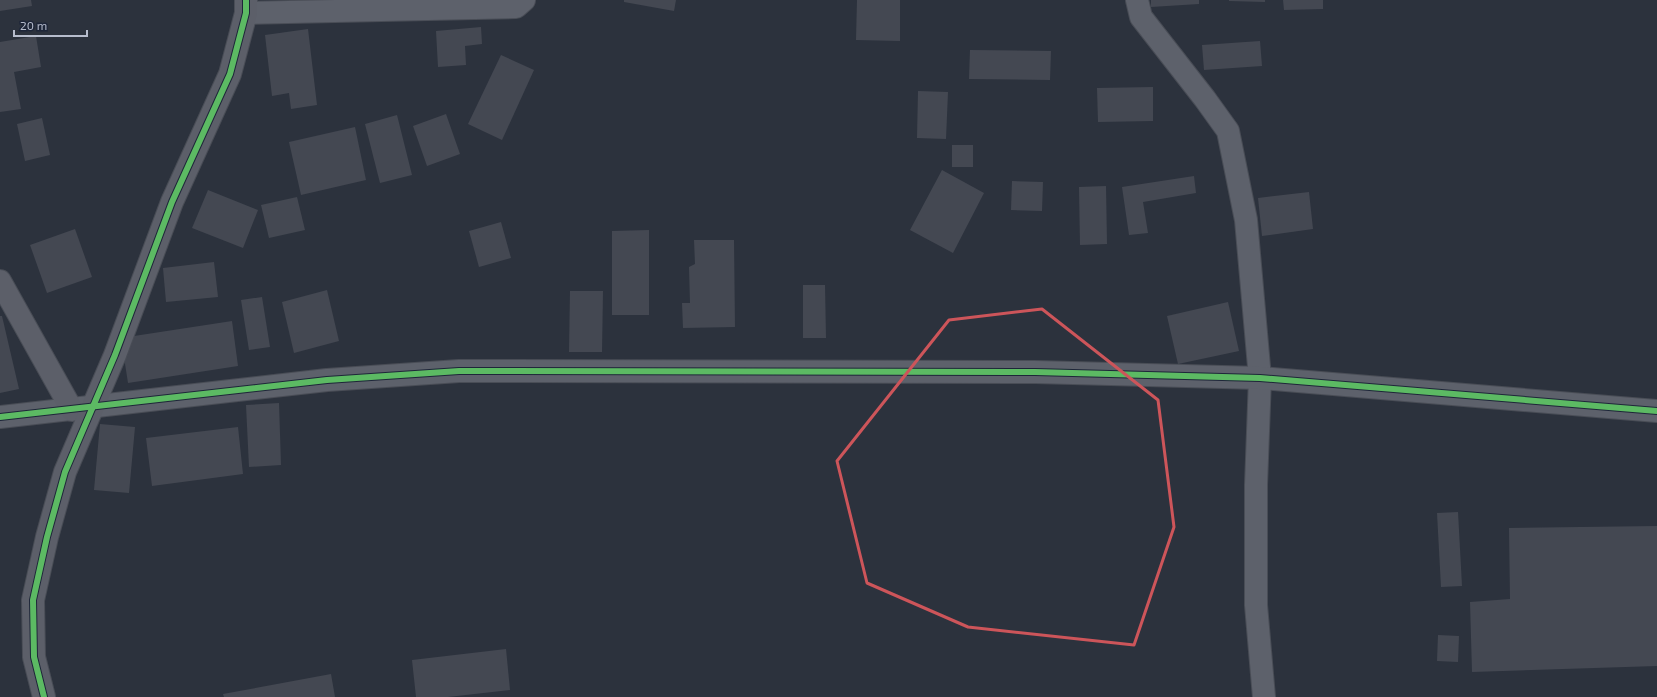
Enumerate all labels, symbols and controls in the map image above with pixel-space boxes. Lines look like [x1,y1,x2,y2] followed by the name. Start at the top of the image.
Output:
[14,12,87,38] scale bar
[20,18,47,32] text: 20 m

